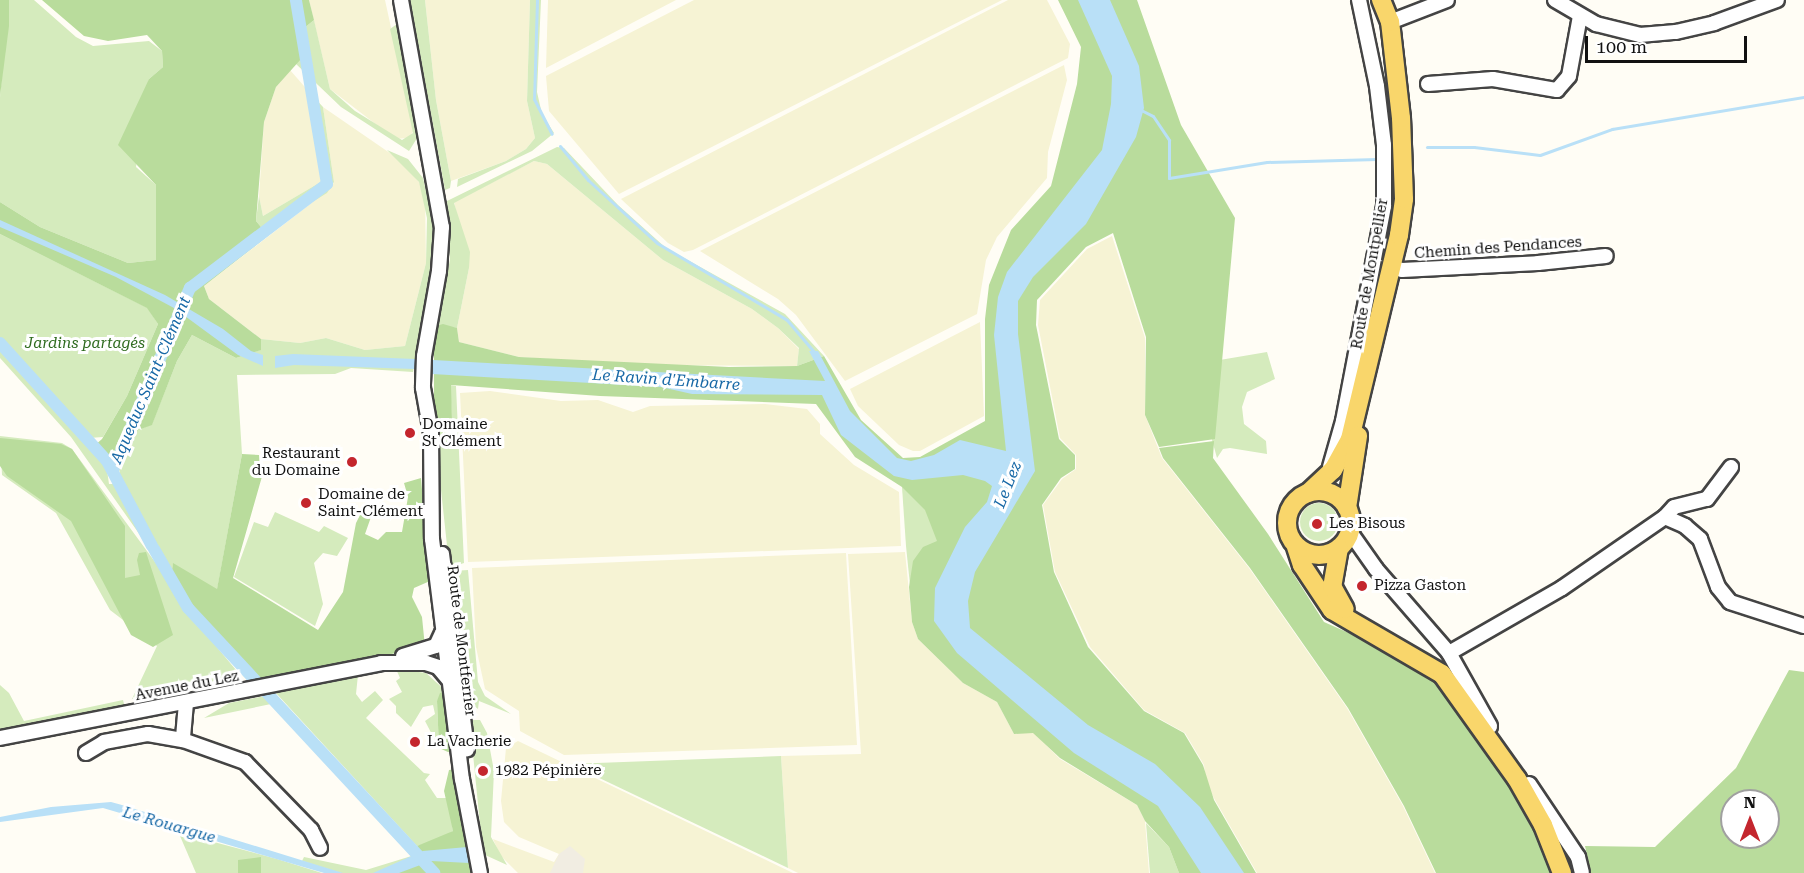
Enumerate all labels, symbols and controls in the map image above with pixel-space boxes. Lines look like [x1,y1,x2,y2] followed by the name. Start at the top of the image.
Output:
[1588,24,1750,62] scale bar
[1596,36,1647,57] text: 100 m
[1348,197,1392,351] street label: Route de Montpellier
[1414,233,1582,263] street label: Chemin des Pendances
[107,294,195,466] water label: Aqueduc Saint-Clément
[25,335,145,353] park label: Jardins partagés
[592,365,740,395] water label: Le Ravin d'Embarre
[422,415,501,450] place label: Domaine St Clément
[403,426,417,440] marker: Domaine St Clément
[252,444,340,479] place label: Restaurant du Domaine
[345,455,359,469] marker: Restaurant du Domaine
[990,459,1026,511] water label: Le Lez
[318,485,423,520] place label: Domaine de Saint-Clément
[299,496,313,510] marker: Domaine de Saint-Clément
[1329,515,1405,533] place label: Les Bisous
[1310,517,1324,531] marker: Les Bisous
[443,564,479,718] street label: Route de Montferrier
[1374,577,1466,595] place label: Pizza Gaston
[1355,579,1369,593] marker: Pizza Gaston
[134,667,240,705] street label: Avenue du Lez
[427,733,511,751] place label: La Vacherie
[408,735,422,749] marker: La Vacherie
[495,762,601,780] place label: 1982 Pépinière
[476,764,490,778] marker: 1982 Pépinière
[1720,789,1780,849] north arrow
[1744,793,1756,812] text: N
[120,803,218,847] water label: Le Rouargue

